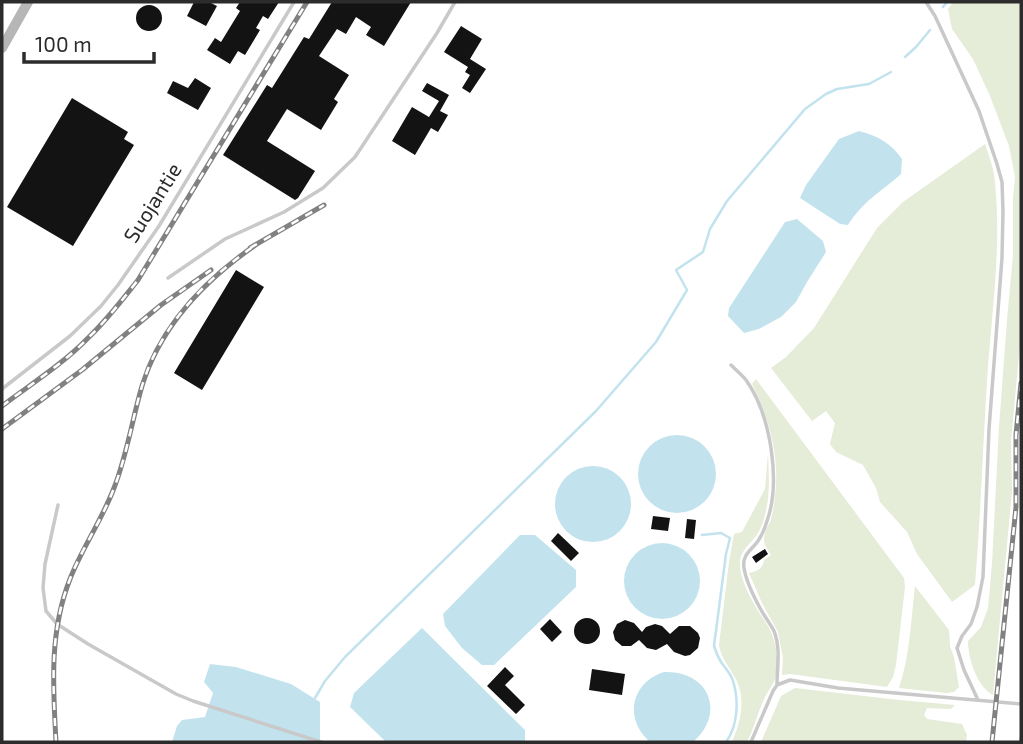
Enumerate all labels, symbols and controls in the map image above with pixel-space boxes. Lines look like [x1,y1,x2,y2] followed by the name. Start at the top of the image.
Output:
[24,21,154,65] scale bar
[35,31,92,56] text: 100 m
[118,158,187,247] street label: Suojantie

